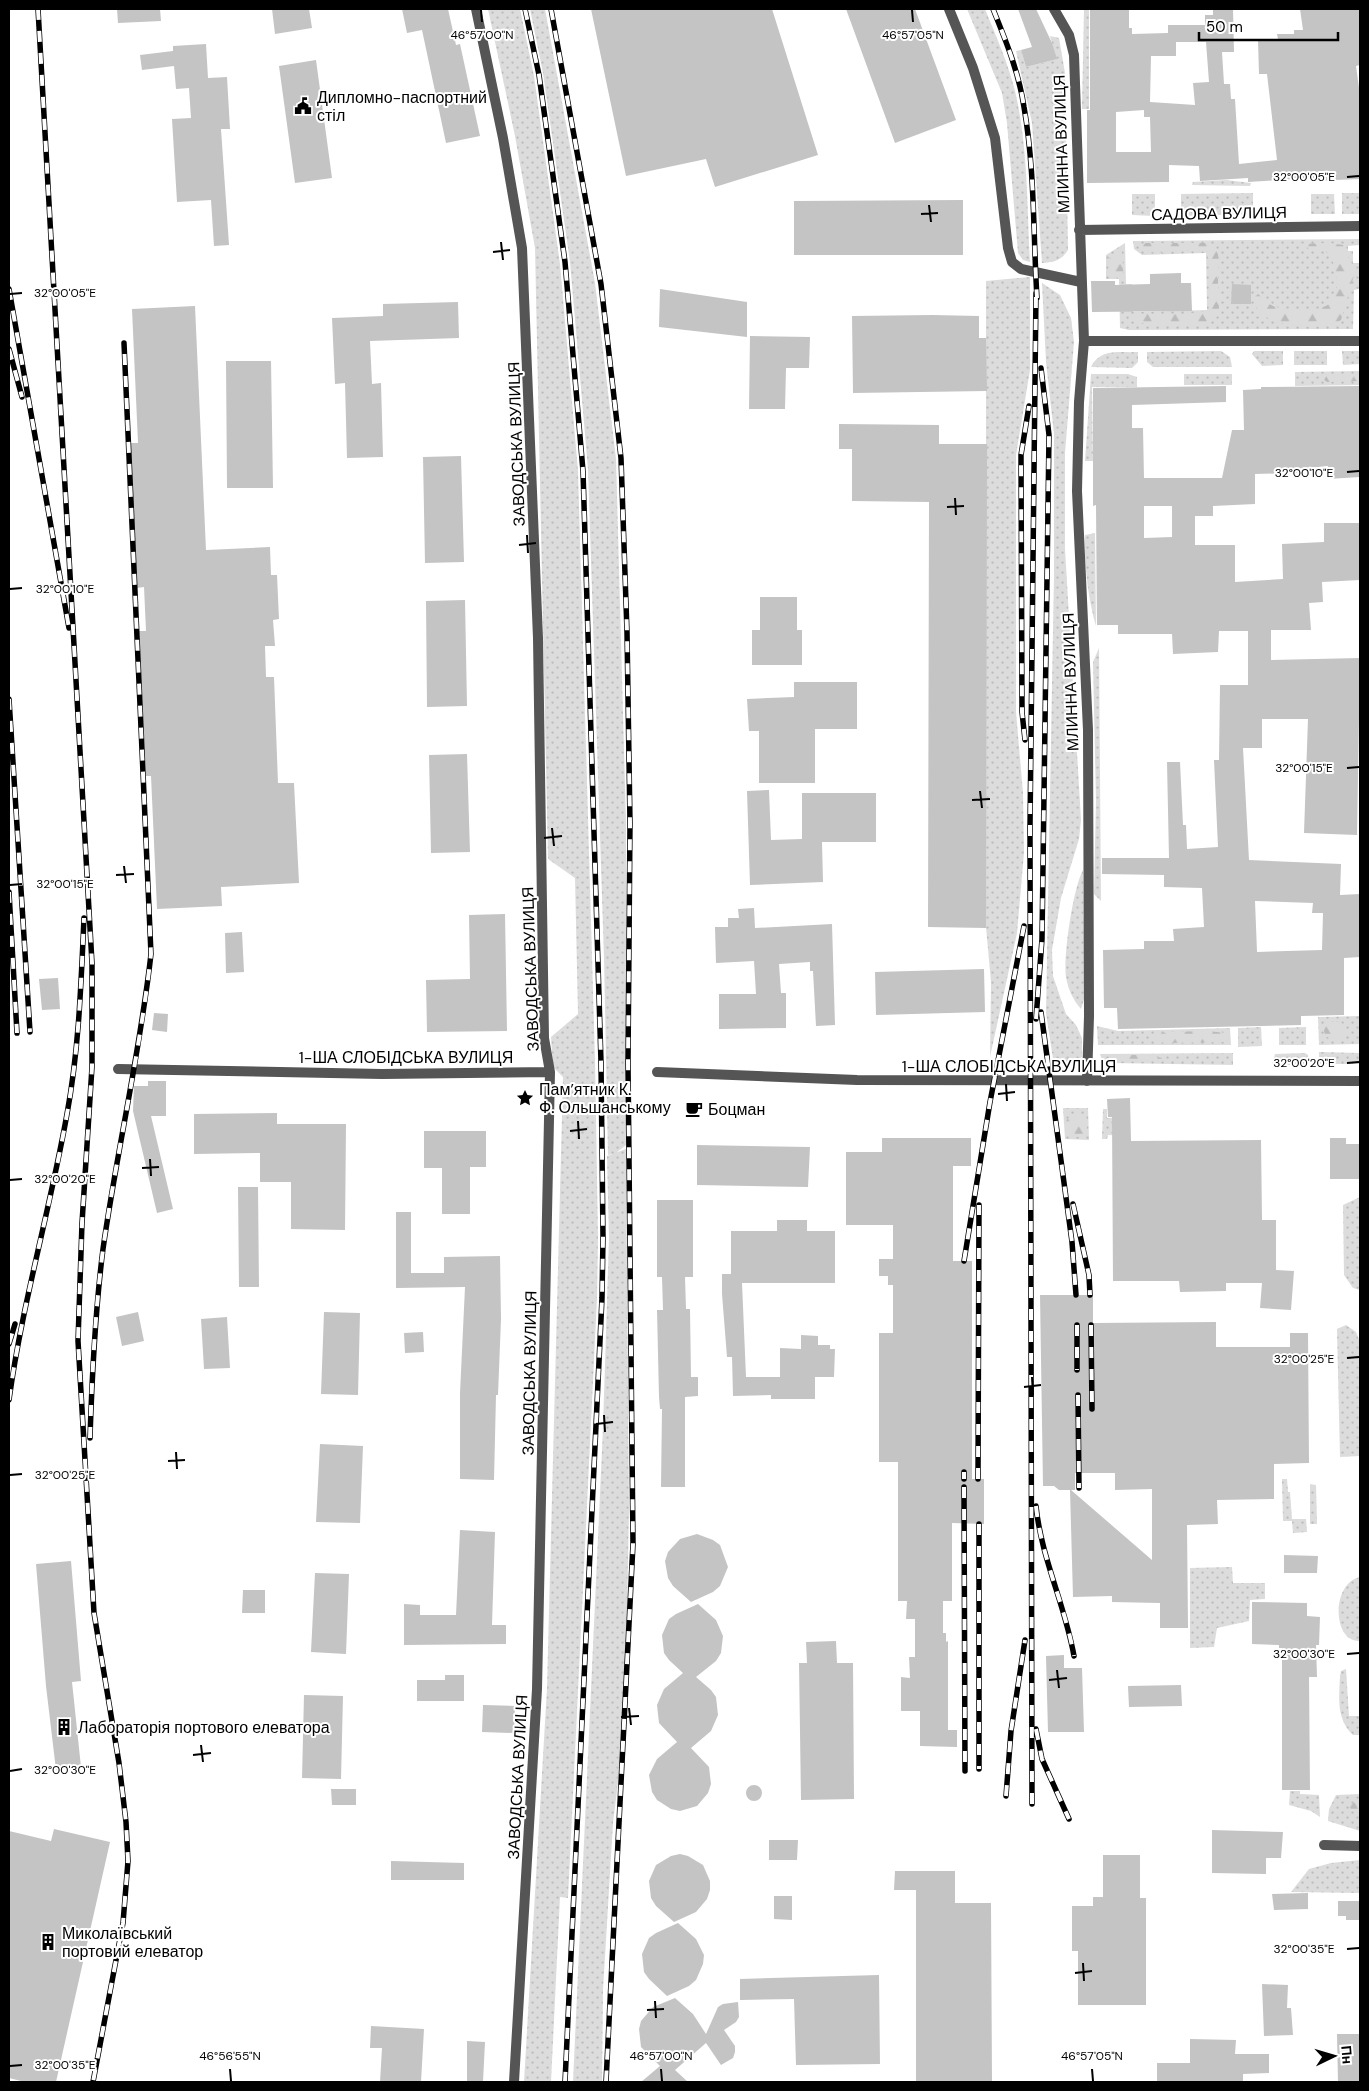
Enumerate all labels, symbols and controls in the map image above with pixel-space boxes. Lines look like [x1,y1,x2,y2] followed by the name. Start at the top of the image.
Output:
[1199,10,1338,42] scale bar
[1206,17,1243,37] text: 50 m
[451,27,513,43] text: 46°57'00"N
[882,27,944,43] text: 46°57'05"N
[1049,74,1074,214] street label: МЛИННА ВУЛИЦЯ
[317,87,487,126] place label: Дипломно-паспортний стіл
[293,96,313,116] public building icon: Дипломно-паспортний стіл
[1273,169,1335,185] text: 32°00'05"E
[1151,202,1287,225] street label: САДОВА ВУЛИЦЯ
[34,285,96,301] text: 32°00'05"E
[503,361,530,527] street label: ЗАВОДСЬКА ВУЛИЦЯ
[1275,465,1334,481] text: 32°00'10"E
[36,581,95,597] text: 32°00'10"E
[1058,612,1083,752] street label: МЛИННА ВУЛИЦЯ
[1275,760,1333,776] text: 32°00'15"E
[36,876,94,892] text: 32°00'15"E
[517,886,544,1052] street label: ЗАВОДСЬКА ВУЛИЦЯ
[299,1047,513,1068] street label: 1-ША СЛОБІДСЬКА ВУЛИЦЯ
[1273,1055,1335,1071] text: 32°00'20"E
[902,1056,1116,1077] street label: 1-ША СЛОБІДСЬКА ВУЛИЦЯ
[539,1079,671,1118] place label: Пам’ятник К. Ф. Ольшанському
[515,1088,535,1108] place icon: Пам’ятник К. Ф. Ольшанському
[684,1099,704,1119] cafe icon: Боцман
[708,1099,765,1120] place label: Боцман
[34,1171,96,1187] text: 32°00'20"E
[518,1290,541,1456] street label: ЗАВОДСЬКА ВУЛИЦЯ
[1274,1351,1335,1367] text: 32°00'25"E
[35,1467,96,1483] text: 32°00'25"E
[1273,1646,1335,1662] text: 32°00'30"E
[503,1694,532,1860] street label: ЗАВОДСЬКА ВУЛИЦЯ
[54,1717,74,1737] building icon: Лабораторія портового елеватора
[78,1717,330,1738] place label: Лабораторія портового елеватора
[34,1762,96,1778] text: 32°00'30"E
[62,1923,203,1962] place label: Миколаївський портовий елеватор
[38,1932,58,1952] building icon: Миколаївський портовий елеватор
[1274,1941,1335,1957] text: 32°00'35"E
[1309,2031,1359,2081] north arrow
[1337,2045,1357,2065] text: Пн
[199,2048,261,2064] text: 46°56'55"N
[630,2048,692,2064] text: 46°57'00"N
[1061,2048,1123,2064] text: 46°57'05"N
[35,2057,96,2073] text: 32°00'35"E

